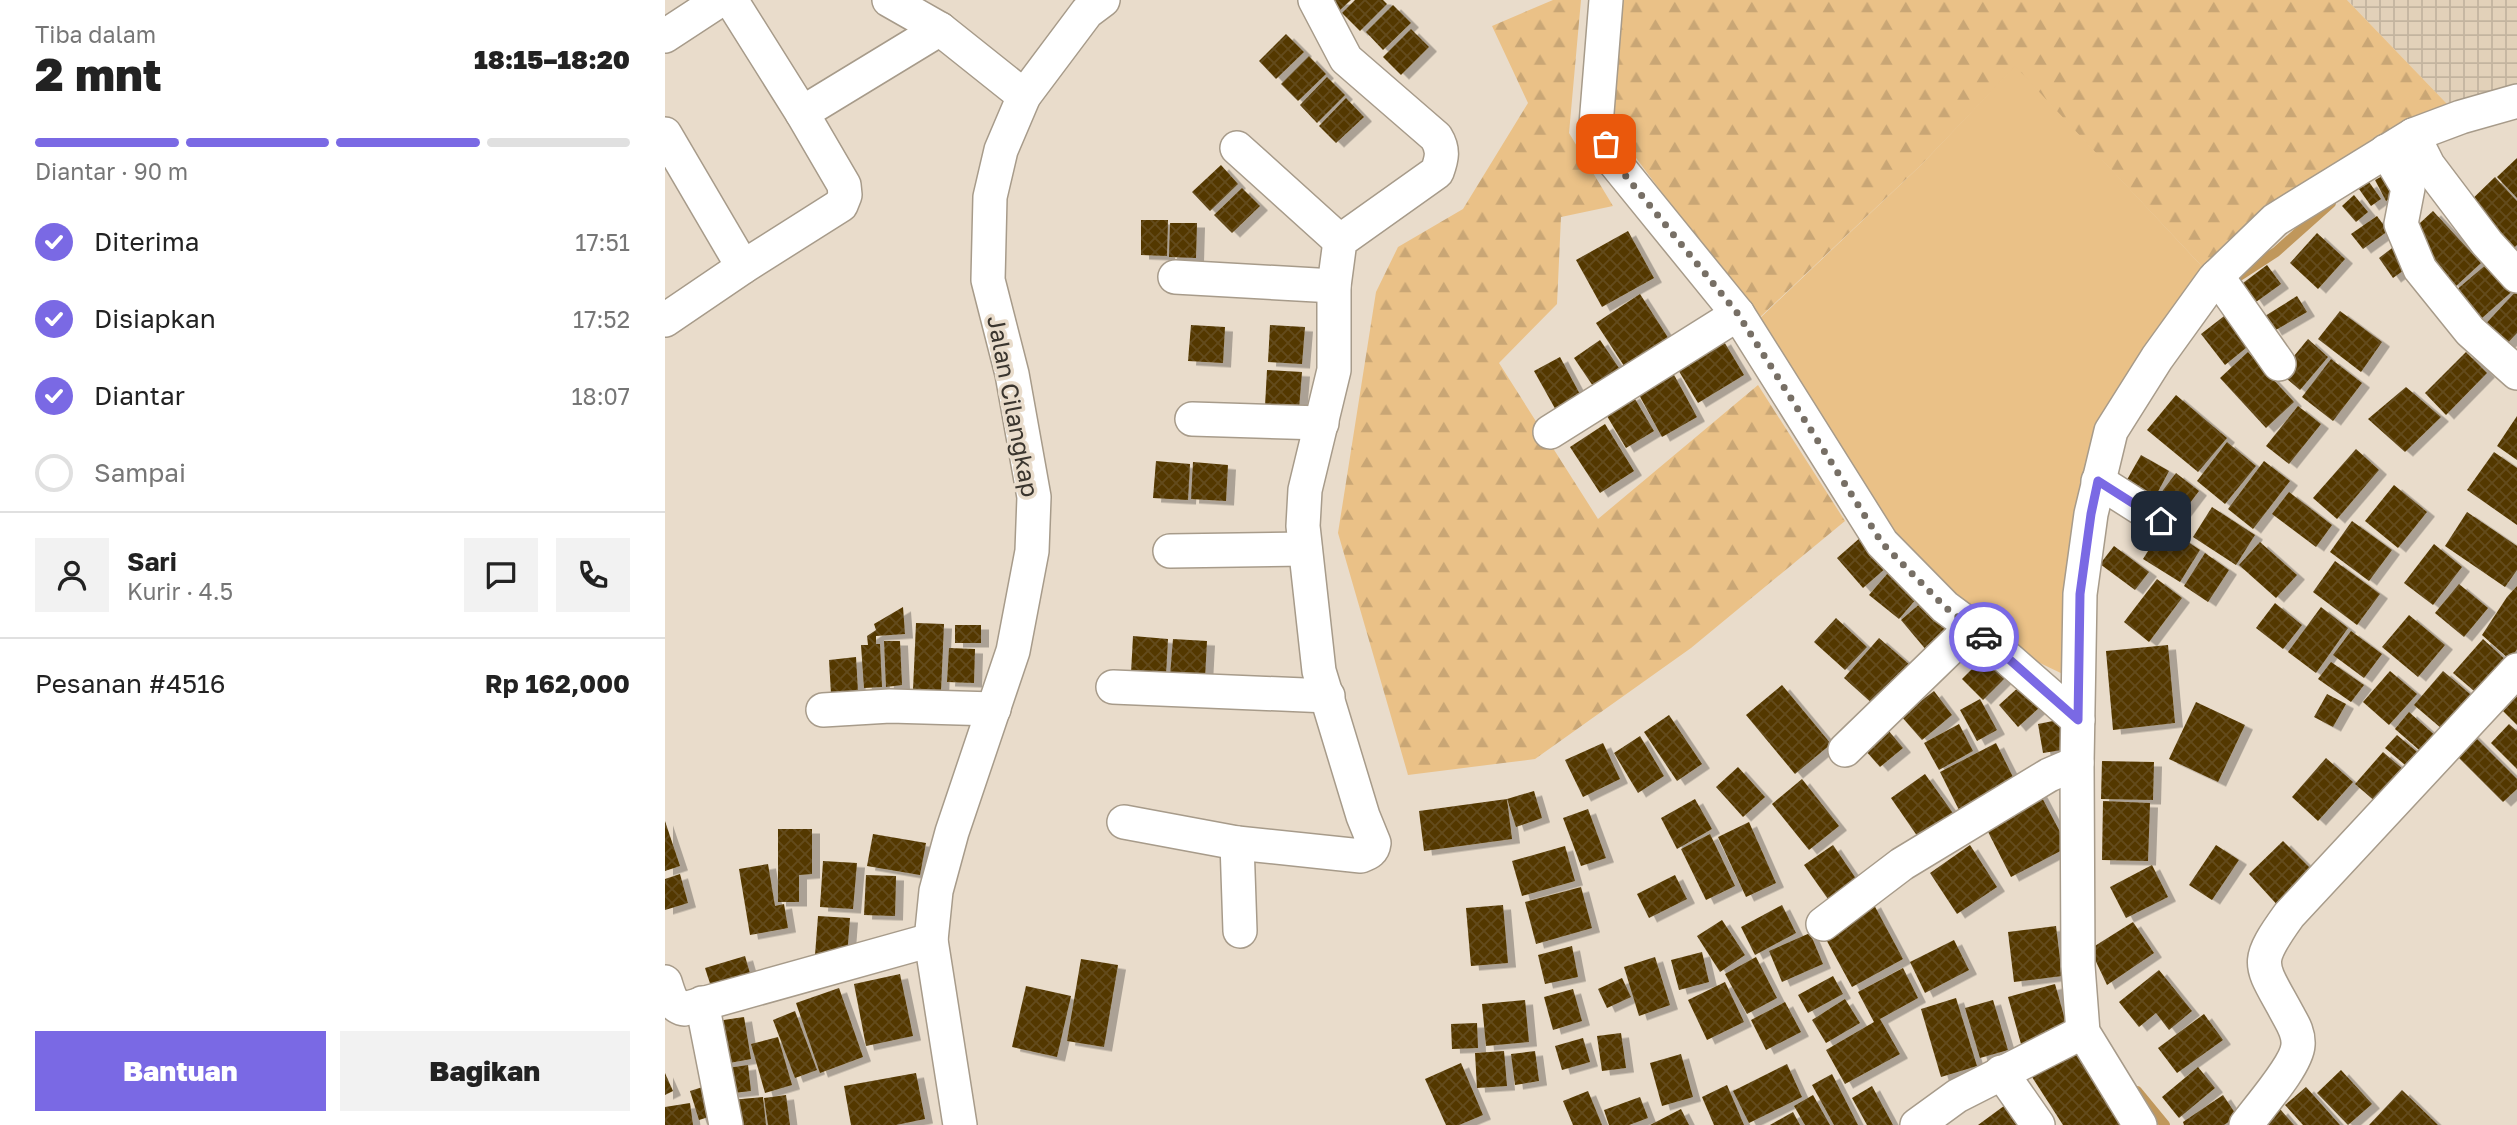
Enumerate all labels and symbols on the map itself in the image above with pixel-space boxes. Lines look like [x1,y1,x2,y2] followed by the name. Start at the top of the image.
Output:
[1576,114,1636,174] pin
[982,313,1046,499] street label: Jalan Cilangkap
[2131,491,2191,551] pin
[1949,602,2019,672] courier

